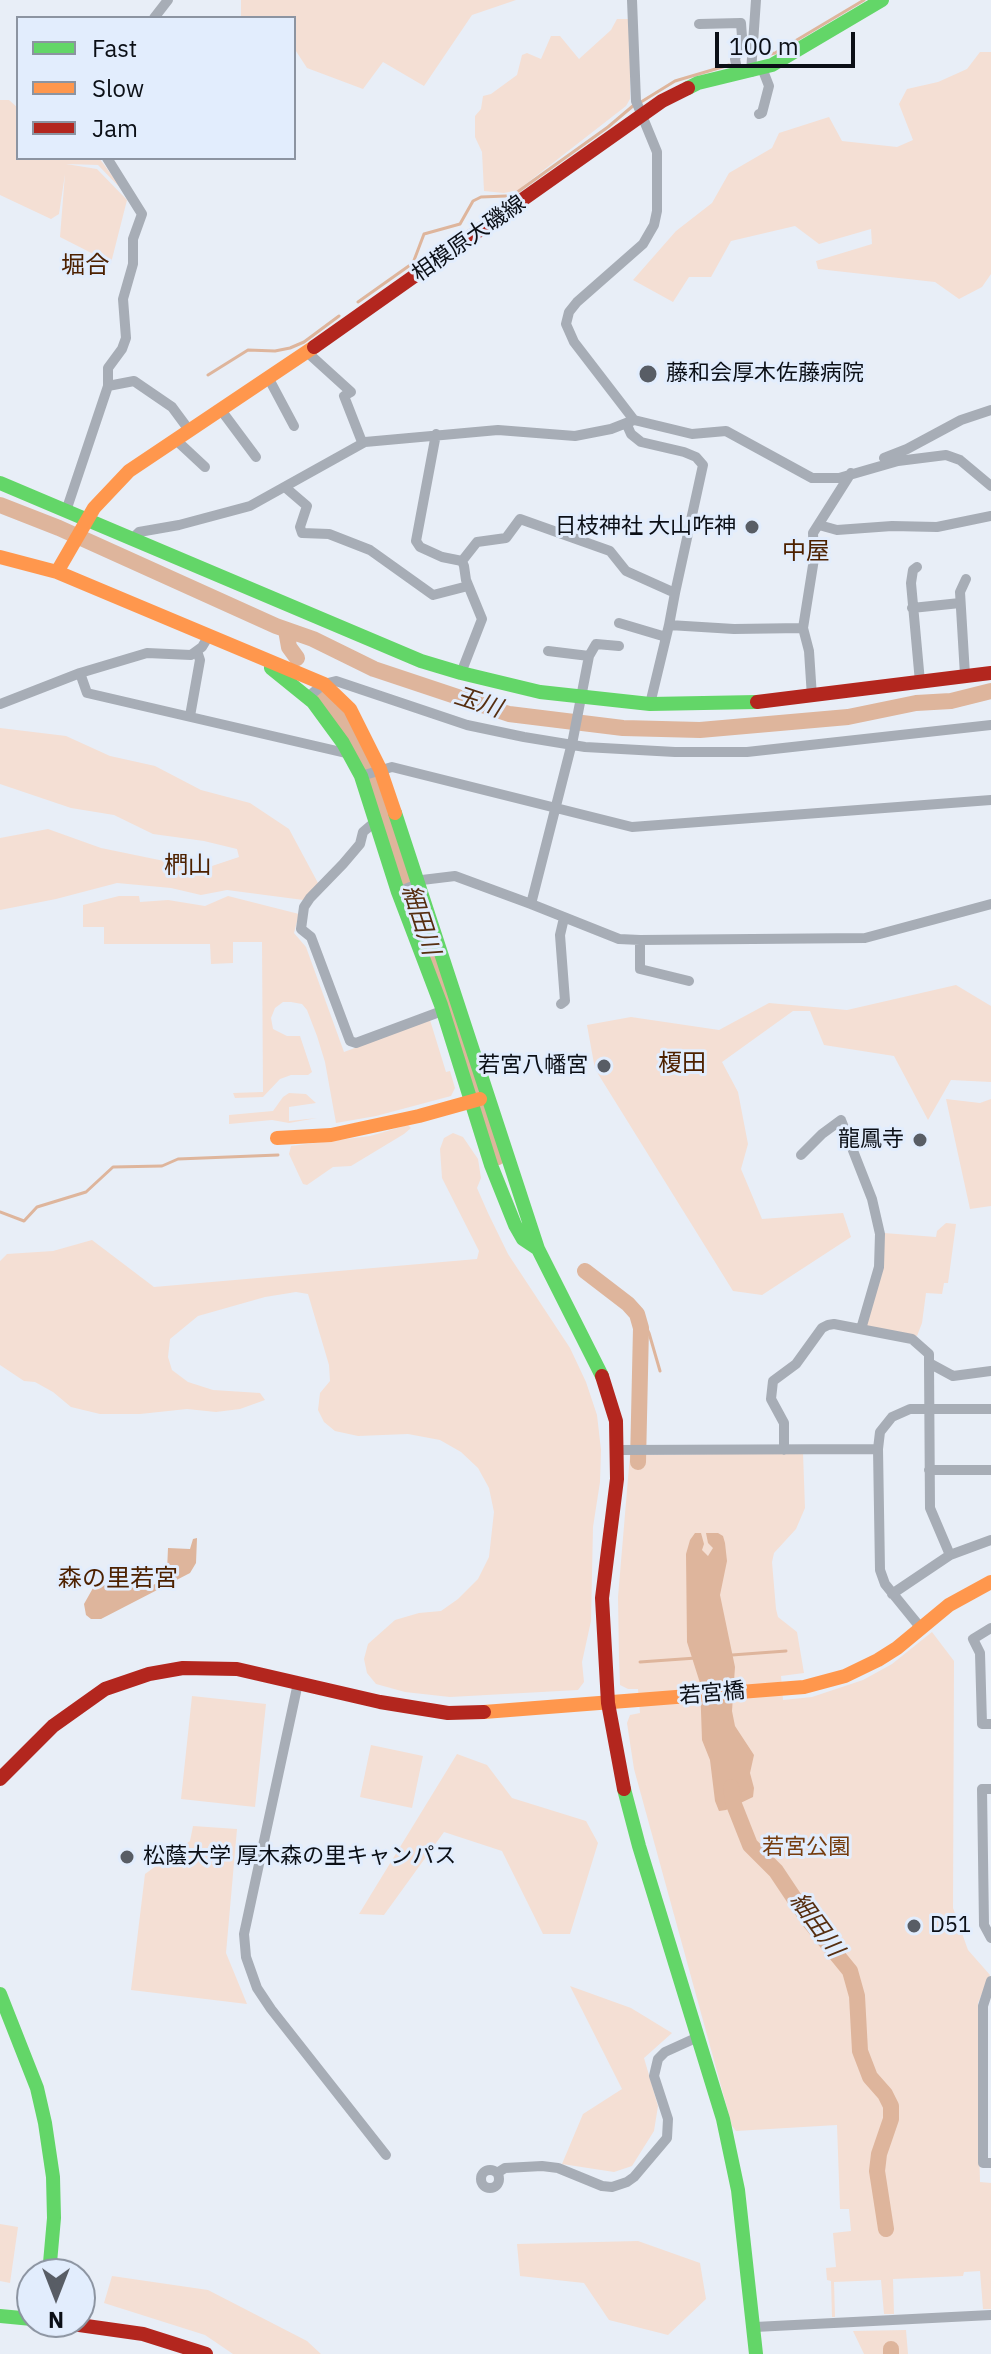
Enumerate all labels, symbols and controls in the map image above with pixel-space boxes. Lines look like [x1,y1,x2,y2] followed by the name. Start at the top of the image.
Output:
[16,16,296,160] legend
[719,16,859,66] scale bar
[729,30,799,62] text: 100 m
[92,32,137,64] text: Fast
[92,72,144,104] text: Slow
[92,112,138,144] text: Jam
[407,190,531,288] street label: 相模原大磯線
[61,252,109,280] district label: 堀合
[666,361,864,387] place label: 藤和会厚木佐藤病院
[637,363,659,385] marker: 藤和会厚木佐藤病院
[555,514,736,540] place label: 日枝神社 大山咋神
[743,518,761,536] marker: 日枝神社 大山咋神
[782,538,830,566] district label: 中屋
[451,682,505,724] water label: 玉川
[164,852,212,880] district label: 椚山
[395,881,445,959] water label: 細田川
[658,1050,706,1078] district label: 榎田
[478,1053,588,1079] place label: 若宮八幡宮
[595,1057,613,1075] marker: 若宮八幡宮
[838,1127,904,1153] place label: 龍鳳寺
[911,1131,929,1149] marker: 龍鳳寺
[58,1565,178,1593] district label: 森の里若宮
[678,1678,746,1710] street label: 若宮橋
[762,1835,850,1861] park label: 若宮公園
[143,1844,456,1870] place label: 松蔭大学 厚木森の里キャンパス
[118,1848,136,1866] marker: 松蔭大学 厚木森の里キャンパス
[783,1887,849,1963] water label: 細田川
[930,1913,971,1939] place label: D51
[905,1917,923,1935] marker: D51
[16,2258,96,2338] north arrow
[48,2306,64,2335] text: N

